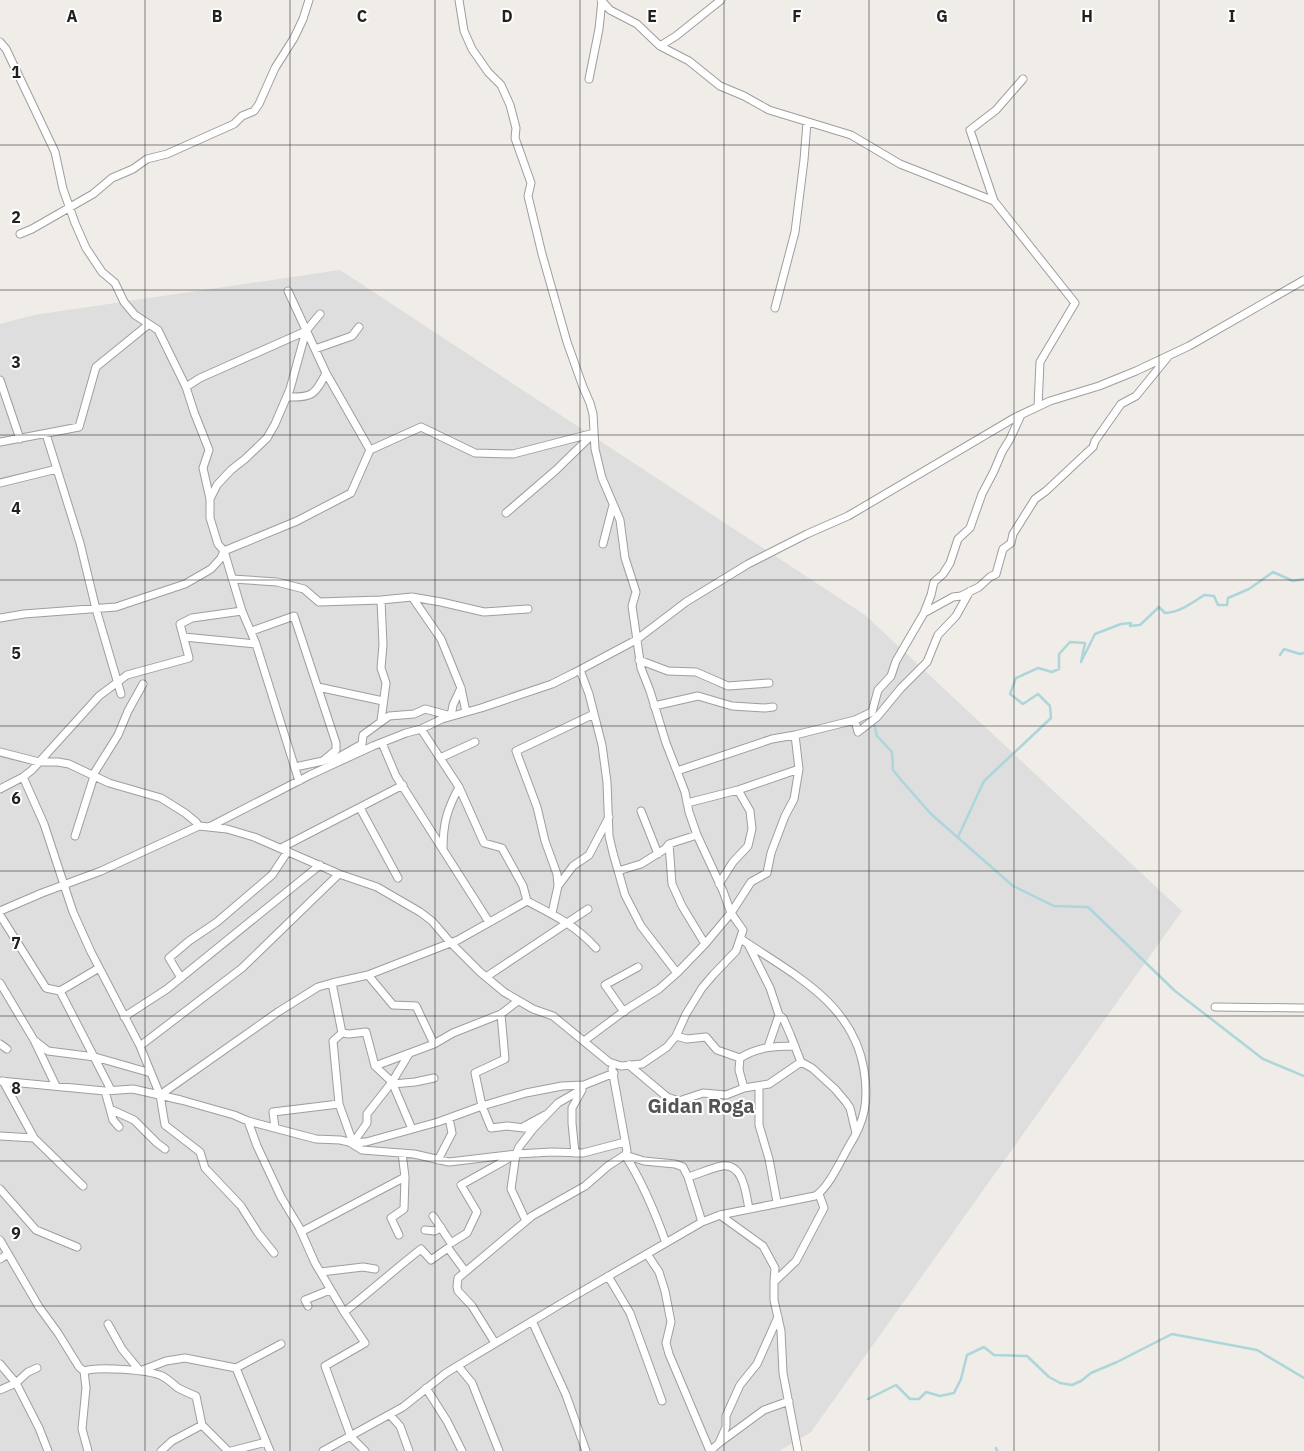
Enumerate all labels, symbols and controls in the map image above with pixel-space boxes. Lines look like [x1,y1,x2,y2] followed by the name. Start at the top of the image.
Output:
[67,6,78,26] text: A
[212,6,223,26] text: B
[357,6,367,26] text: C
[501,6,513,26] text: D
[647,6,657,26] text: E
[792,6,802,26] text: F
[936,6,948,26] text: G
[1081,6,1093,26] text: H
[1229,6,1236,26] text: I
[11,62,21,82] text: 1
[11,207,21,227] text: 2
[11,352,21,372] text: 3
[11,498,21,518] text: 4
[11,643,21,663] text: 5
[11,788,21,808] text: 6
[11,933,21,953] text: 7
[11,1078,21,1098] text: 8
[647,1092,755,1119] district label: Gidan Roga
[11,1223,21,1243] text: 9

